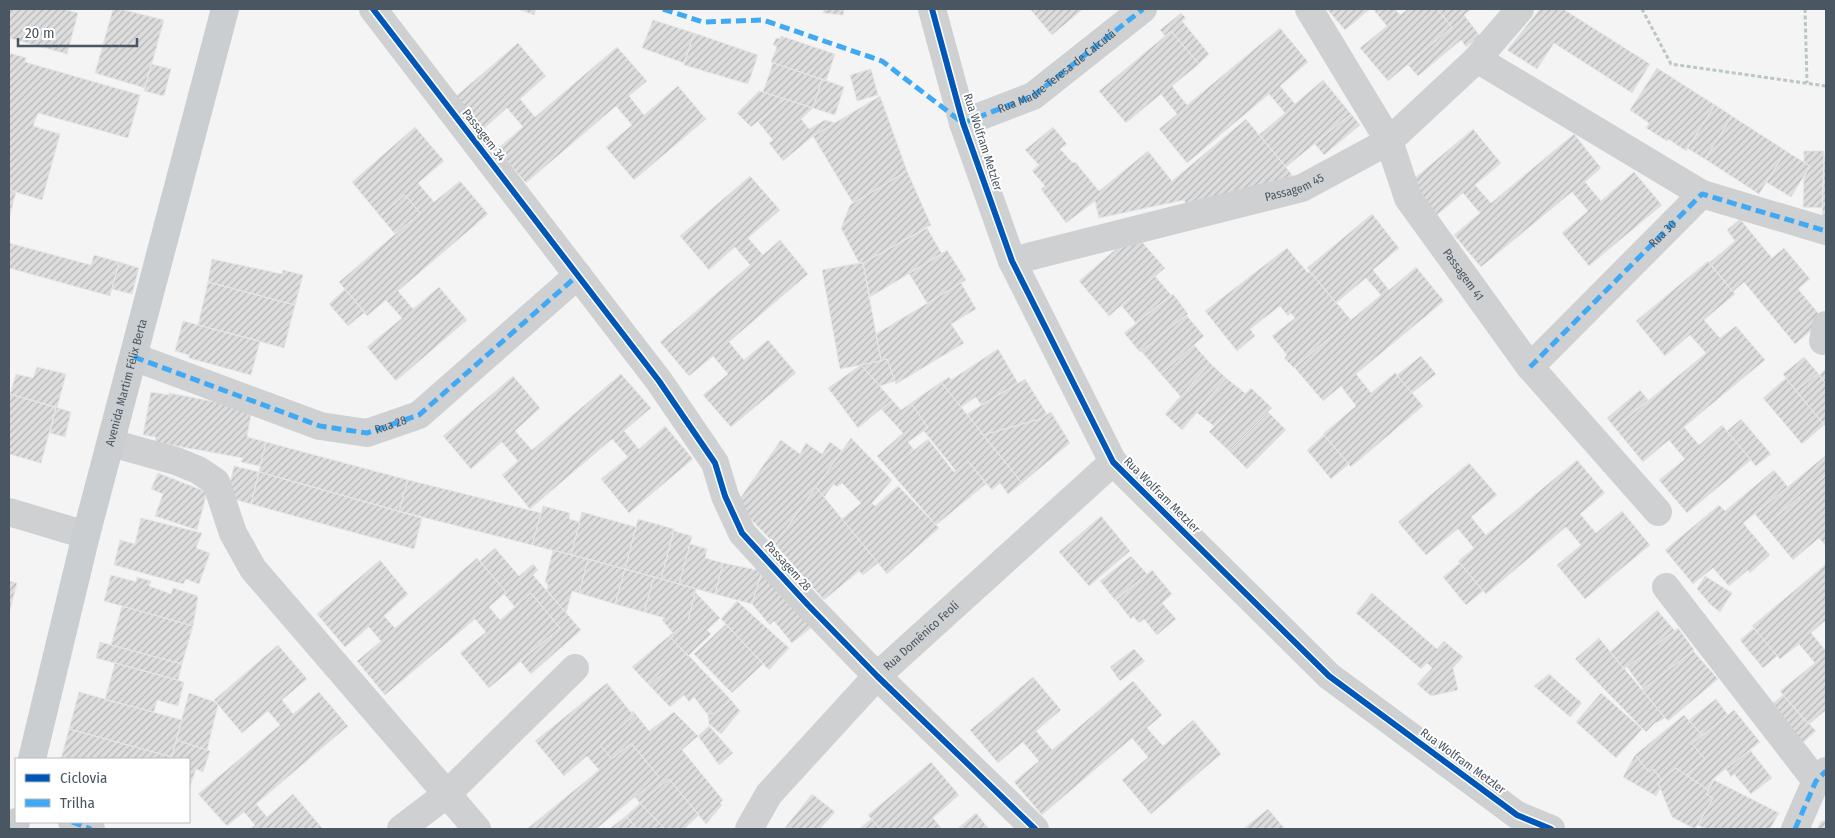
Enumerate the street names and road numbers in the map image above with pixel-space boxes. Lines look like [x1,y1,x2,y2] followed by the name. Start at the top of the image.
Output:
[996,26,1118,116] street label: Rua Madre Teresa de Calcutá
[961,92,1006,193] street label: Rua Wolfram Metzler
[459,106,509,164] street label: Passagem 34
[1263,170,1327,204] street label: Passagem 45
[1646,217,1679,250] street label: Rua 30
[1440,246,1487,303] street label: Passagem 41
[103,317,150,448] street label: Avenida Martim Félix Berta
[373,413,409,437] street label: Rua 28
[1121,454,1203,536] street label: Rua Wolfram Metzler
[762,538,814,594] street label: Passagem 28
[881,598,962,674] street label: Rua Domênico Feoli
[1418,725,1509,797] street label: Rua Wolfram Metzler

